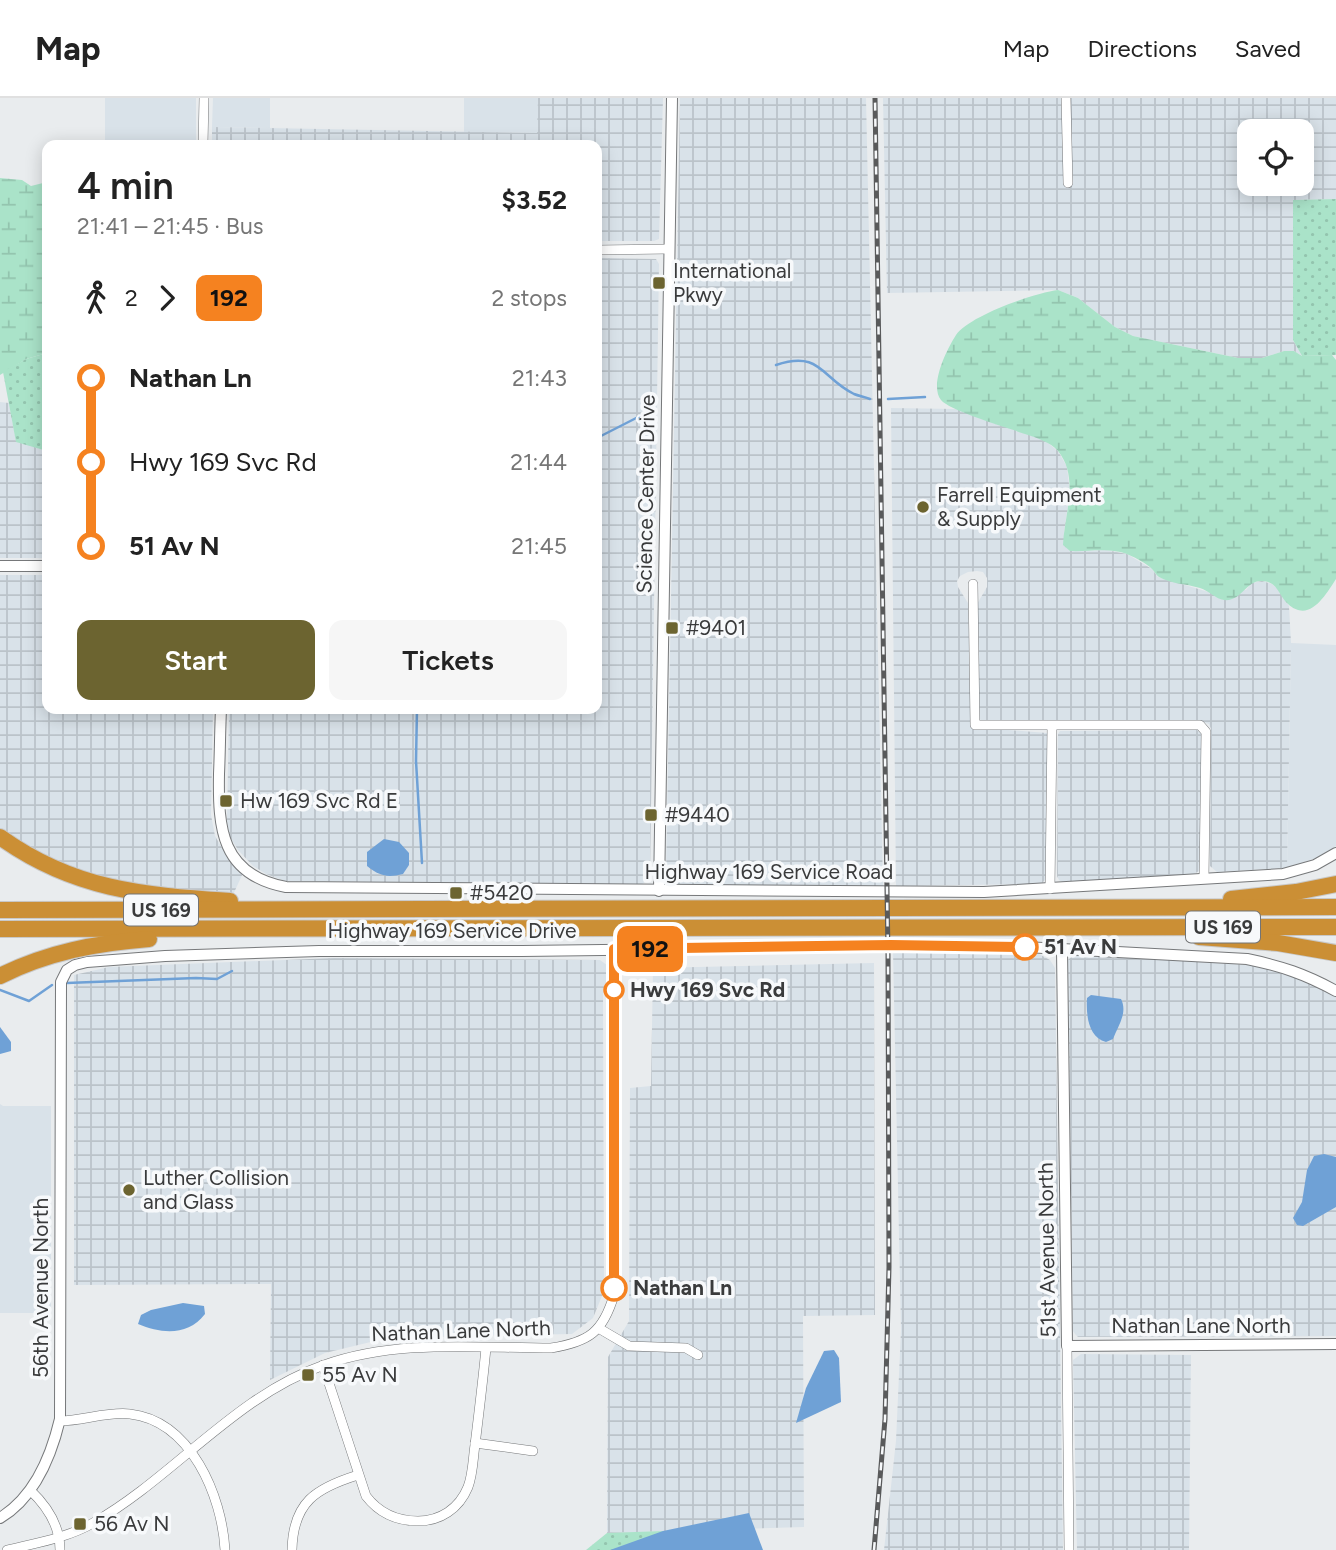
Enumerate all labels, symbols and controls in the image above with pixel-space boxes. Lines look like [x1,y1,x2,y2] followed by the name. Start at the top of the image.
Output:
[35,29,101,68] text: Map
[1003,34,1049,63] text: Map
[1087,34,1197,63] text: Directions
[1235,34,1301,63] text: Saved
[1237,119,1314,196] map controls
[1237,119,1314,196] button: locate
[77,163,174,209] text: 4 min
[502,184,567,216] text: $3.52
[77,212,263,240] text: 21:41 – 21:45 · Bus
[673,258,791,307] place label: International Pkwy
[651,275,667,291] marker: International Pkwy
[77,279,115,317] icon: walk
[148,279,186,317] icon: forward
[210,283,248,312] text: 192
[125,284,138,312] text: 2
[491,284,567,312] text: 2 stops
[129,362,252,394] text: Nathan Ln
[512,364,567,392] text: 21:43
[631,394,660,594] street label: Science Center Drive
[129,446,317,478] text: Hwy 169 Svc Rd
[510,448,567,476] text: 21:44
[937,482,1102,531] place label: Farrell Equipment & Supply
[915,499,931,515] marker: Farrell Equipment & Supply
[129,530,219,562] text: 51 Av N
[511,532,567,560] text: 21:45
[686,615,746,640] place label: #9401
[77,620,315,700] button: Start
[329,620,567,700] button: Tickets
[664,620,680,636] marker: #9401
[240,788,398,813] place label: Hw 169 Svc Rd E
[218,793,234,809] marker: Hw 169 Svc Rd E
[665,802,730,827] place label: #9440
[643,807,659,823] marker: #9440
[645,859,893,884] street label: Highway 169 Service Road
[470,880,534,905] place label: #5420
[448,885,464,901] marker: #5420
[124,894,198,926] road number: US 169
[1186,912,1260,942] road number: US 169
[328,918,577,943] street label: Highway 169 Service Drive
[610,926,690,972] line badge: 192
[631,934,669,963] text: 192
[1012,934,1038,960] marker: 51 Av N
[1044,934,1117,959] place label: 51 Av N
[630,977,785,1002] place label: Hwy 169 Svc Rd
[604,980,624,1000] marker: Hwy 169 Svc Rd
[1032,1162,1061,1338] street label: 51st Avenue North
[143,1165,289,1214] place label: Luther Collision and Glass
[121,1182,137,1198] marker: Luther Collision and Glass
[28,1198,53,1378] street label: 56th Avenue North
[601,1275,627,1301] marker: Nathan Ln
[633,1275,732,1300] place label: Nathan Ln
[1111,1313,1291,1338] street label: Nathan Lane North
[371,1315,551,1346] street label: Nathan Lane North
[322,1362,398,1387] place label: 55 Av N
[300,1367,316,1383] marker: 55 Av N
[94,1511,169,1536] place label: 56 Av N
[72,1516,88,1532] marker: 56 Av N

